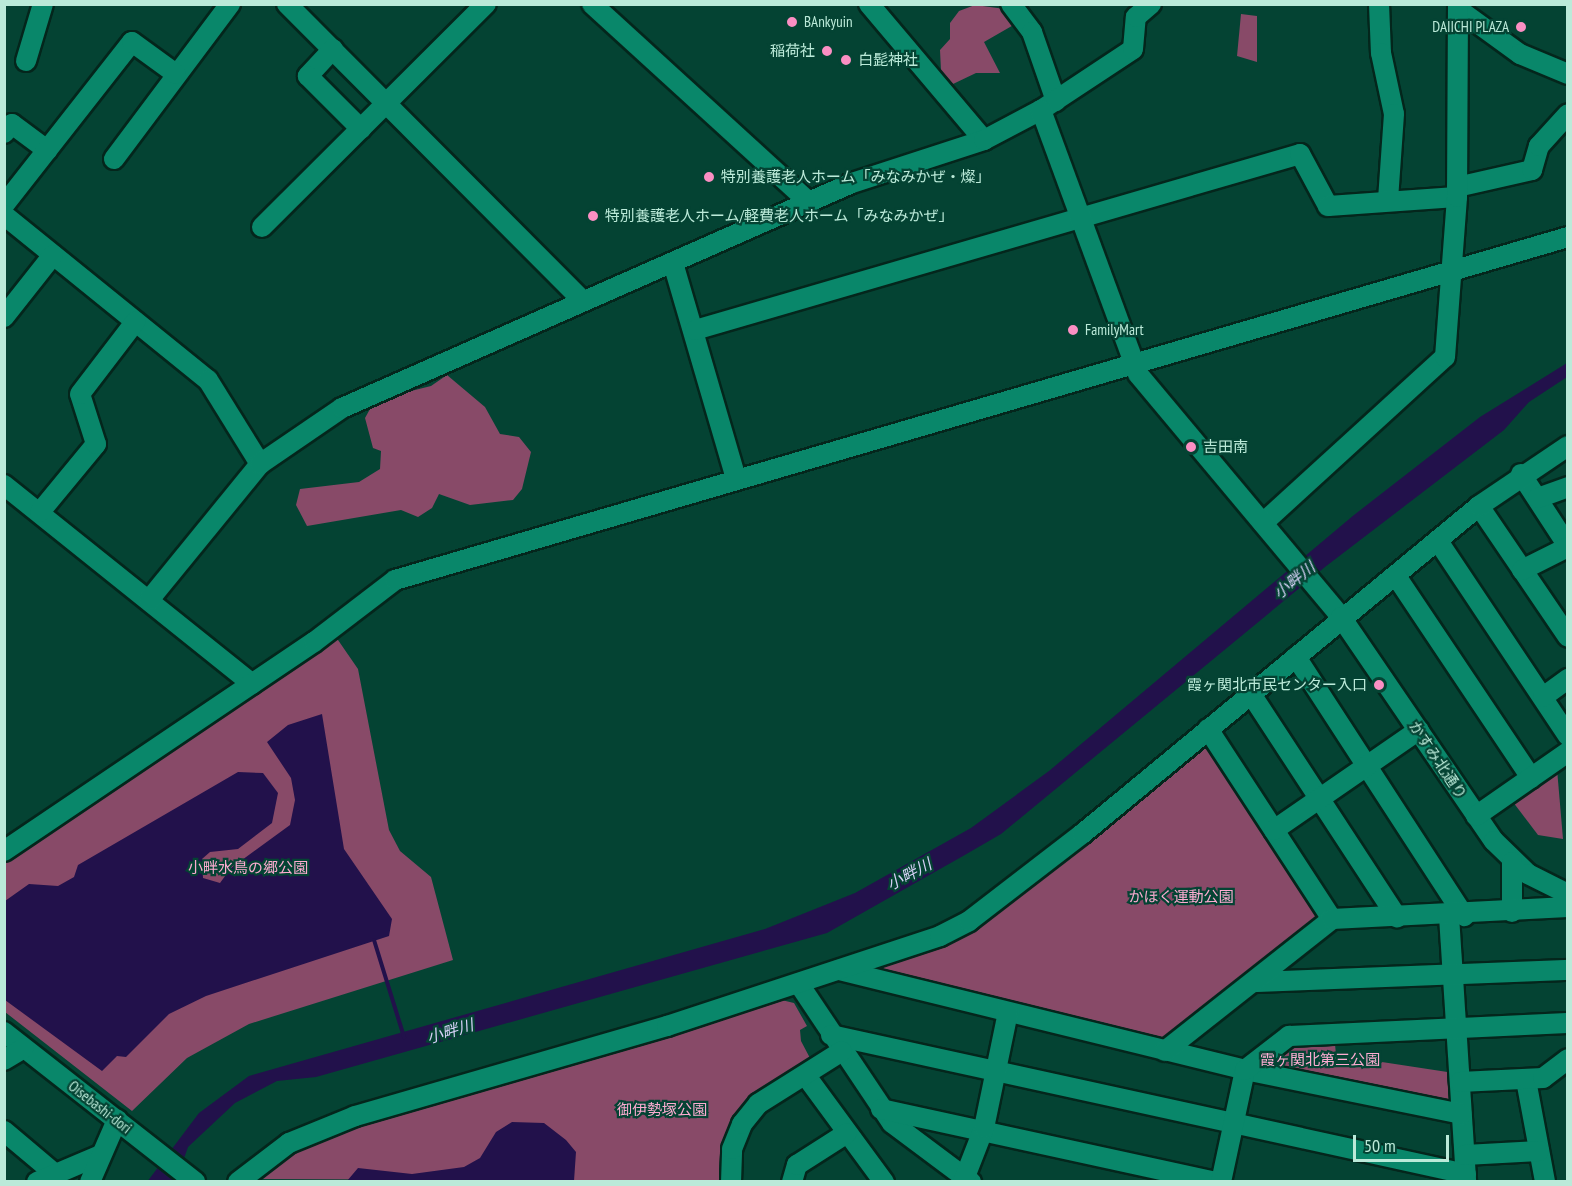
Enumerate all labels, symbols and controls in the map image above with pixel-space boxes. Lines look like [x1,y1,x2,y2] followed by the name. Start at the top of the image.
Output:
[804,13,853,31] place label: BAnkyuin
[785,15,799,29] marker: BAnkyuin
[1432,18,1509,36] place label: DAIICHI PLAZA
[1514,20,1528,34] marker: DAIICHI PLAZA
[770,42,815,60] place label: 稲荷社
[820,44,834,58] marker: 稲荷社
[858,51,918,69] place label: 白髭神社
[839,53,853,67] marker: 白髭神社
[721,168,991,186] place label: 特別養護老人ホーム「みなみかぜ・燦」
[702,170,716,184] marker: 特別養護老人ホーム「みなみかぜ・燦」
[605,207,954,225] place label: 特別養護老人ホーム/軽費老人ホーム「みなみかぜ」
[586,209,600,223] marker: 特別養護老人ホーム/軽費老人ホーム「みなみかぜ」
[1085,321,1143,339] place label: FamilyMart
[1066,323,1080,337] marker: FamilyMart
[1203,438,1248,456] place label: 吉田南
[1184,440,1198,454] marker: 吉田南
[1269,557,1319,603] water label: 小畔川
[1187,676,1367,694] place label: 霞ヶ関北市民センター入口
[1372,678,1386,692] marker: 霞ヶ関北市民センター入口
[1405,718,1471,802] street label: かすみ北通り
[883,854,935,894] water label: 小畔川
[188,859,308,877] park label: 小畔水鳥の郷公園
[1129,888,1233,906] park label: かほく運動公園
[424,1015,476,1047] water label: 小畔川
[1260,1051,1380,1069] park label: 霞ヶ関北第三公園
[65,1077,135,1137] street label: Oisebashi-dori
[617,1101,707,1119] park label: 御伊勢塚公園
[1356,1123,1452,1161] scale bar
[1364,1134,1396,1157] text: 50 m

